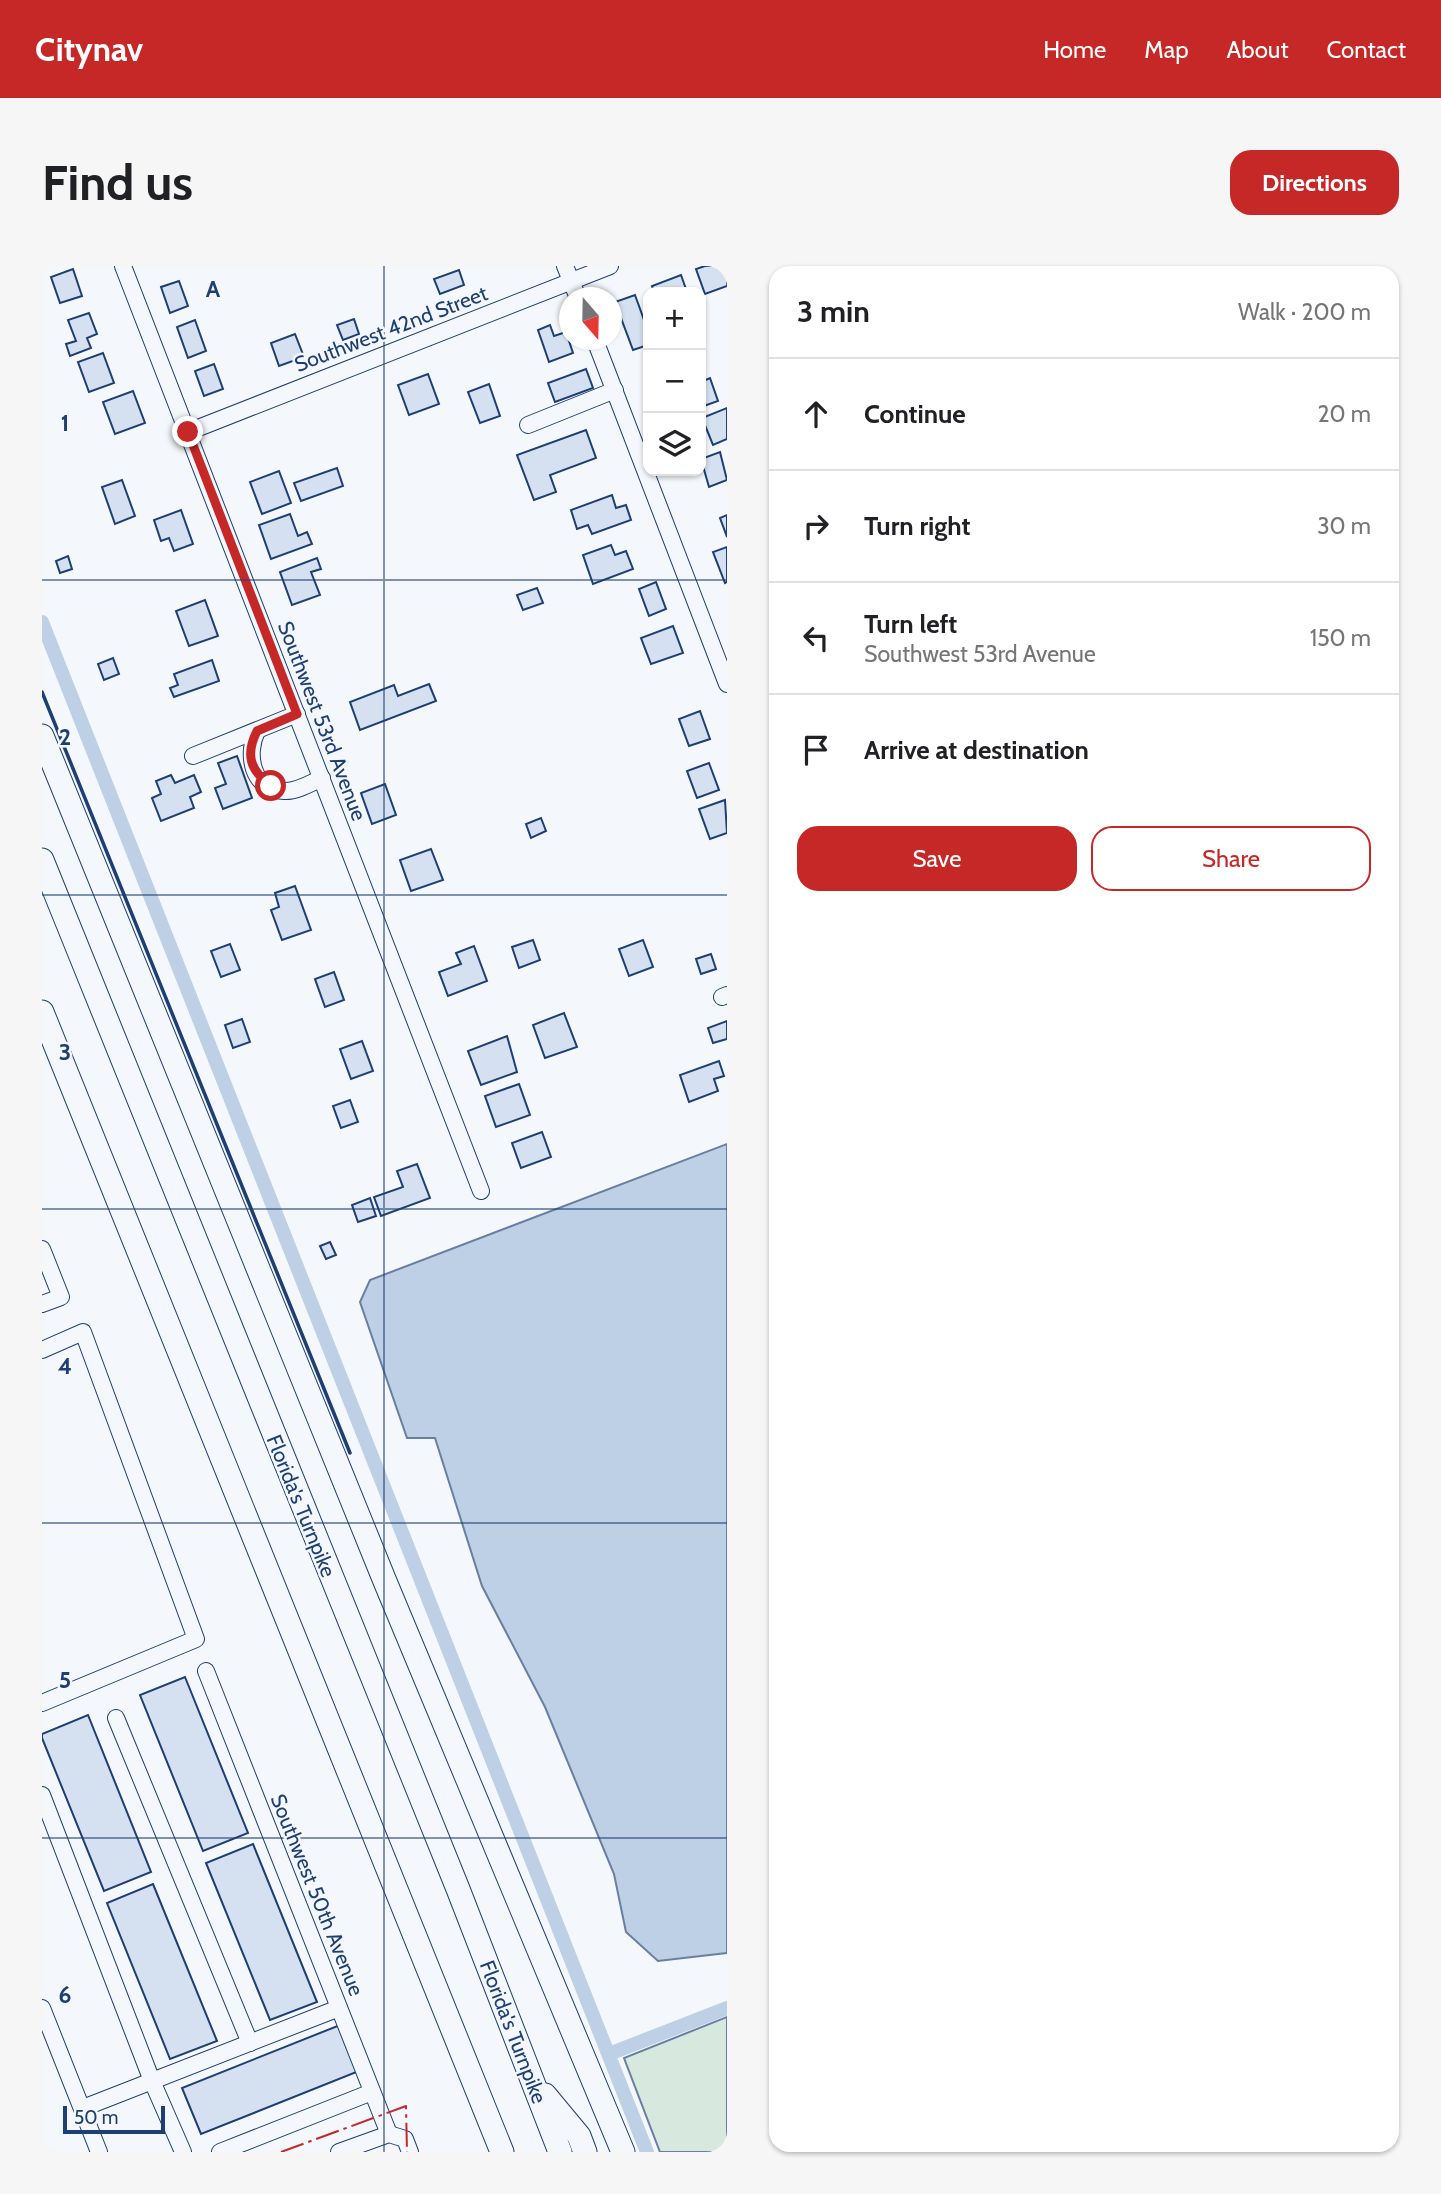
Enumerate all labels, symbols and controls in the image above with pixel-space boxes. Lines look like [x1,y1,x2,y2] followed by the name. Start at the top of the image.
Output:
[35,29,143,69] text: Citynav
[1043,35,1106,64] text: Home
[1144,35,1189,64] text: Map
[1227,35,1289,64] text: About
[1327,35,1406,64] text: Contact
[1230,150,1399,215] button: Directions
[42,153,193,212] text: Find us
[206,275,221,303] text: A
[291,280,491,377] street label: Southwest 42nd Street
[559,287,622,350] north arrow
[643,287,706,476] map controls
[643,287,706,350] button: +
[797,293,870,330] text: 3 min
[1238,298,1371,326] text: Walk · 200 m
[643,350,706,413] button: −
[797,395,835,433] icon: ahead
[864,398,966,430] text: Continue
[1318,400,1371,428] text: 20 m
[61,409,69,437] text: 1
[643,413,706,476] button: layers
[172,416,203,447] route end
[797,507,835,545] icon: right
[864,510,970,542] text: Turn right
[1317,512,1371,540] text: 30 m
[864,608,957,640] text: Turn left
[273,618,372,824] street label: Southwest 53rd Avenue
[797,619,835,657] icon: left
[1310,624,1371,652] text: 150 m
[864,640,1096,668] text: Southwest 53rd Avenue
[59,723,71,751] text: 2
[797,731,835,769] icon: arrive
[864,734,1089,766] text: Arrive at destination
[255,770,286,801] route start
[797,826,1077,891] button: Save
[1091,826,1371,891] button: Share
[59,1038,71,1066] text: 3
[58,1352,72,1380] text: 4
[262,1431,341,1581] street label: Florida's Turnpike
[59,1666,71,1694] text: 5
[266,1790,369,2000] street label: Southwest 50th Avenue
[475,1957,552,2107] street label: Florida's Turnpike
[59,1981,71,2009] text: 6
[63,2103,164,2135] scale bar
[74,2106,118,2129] text: 50 m

